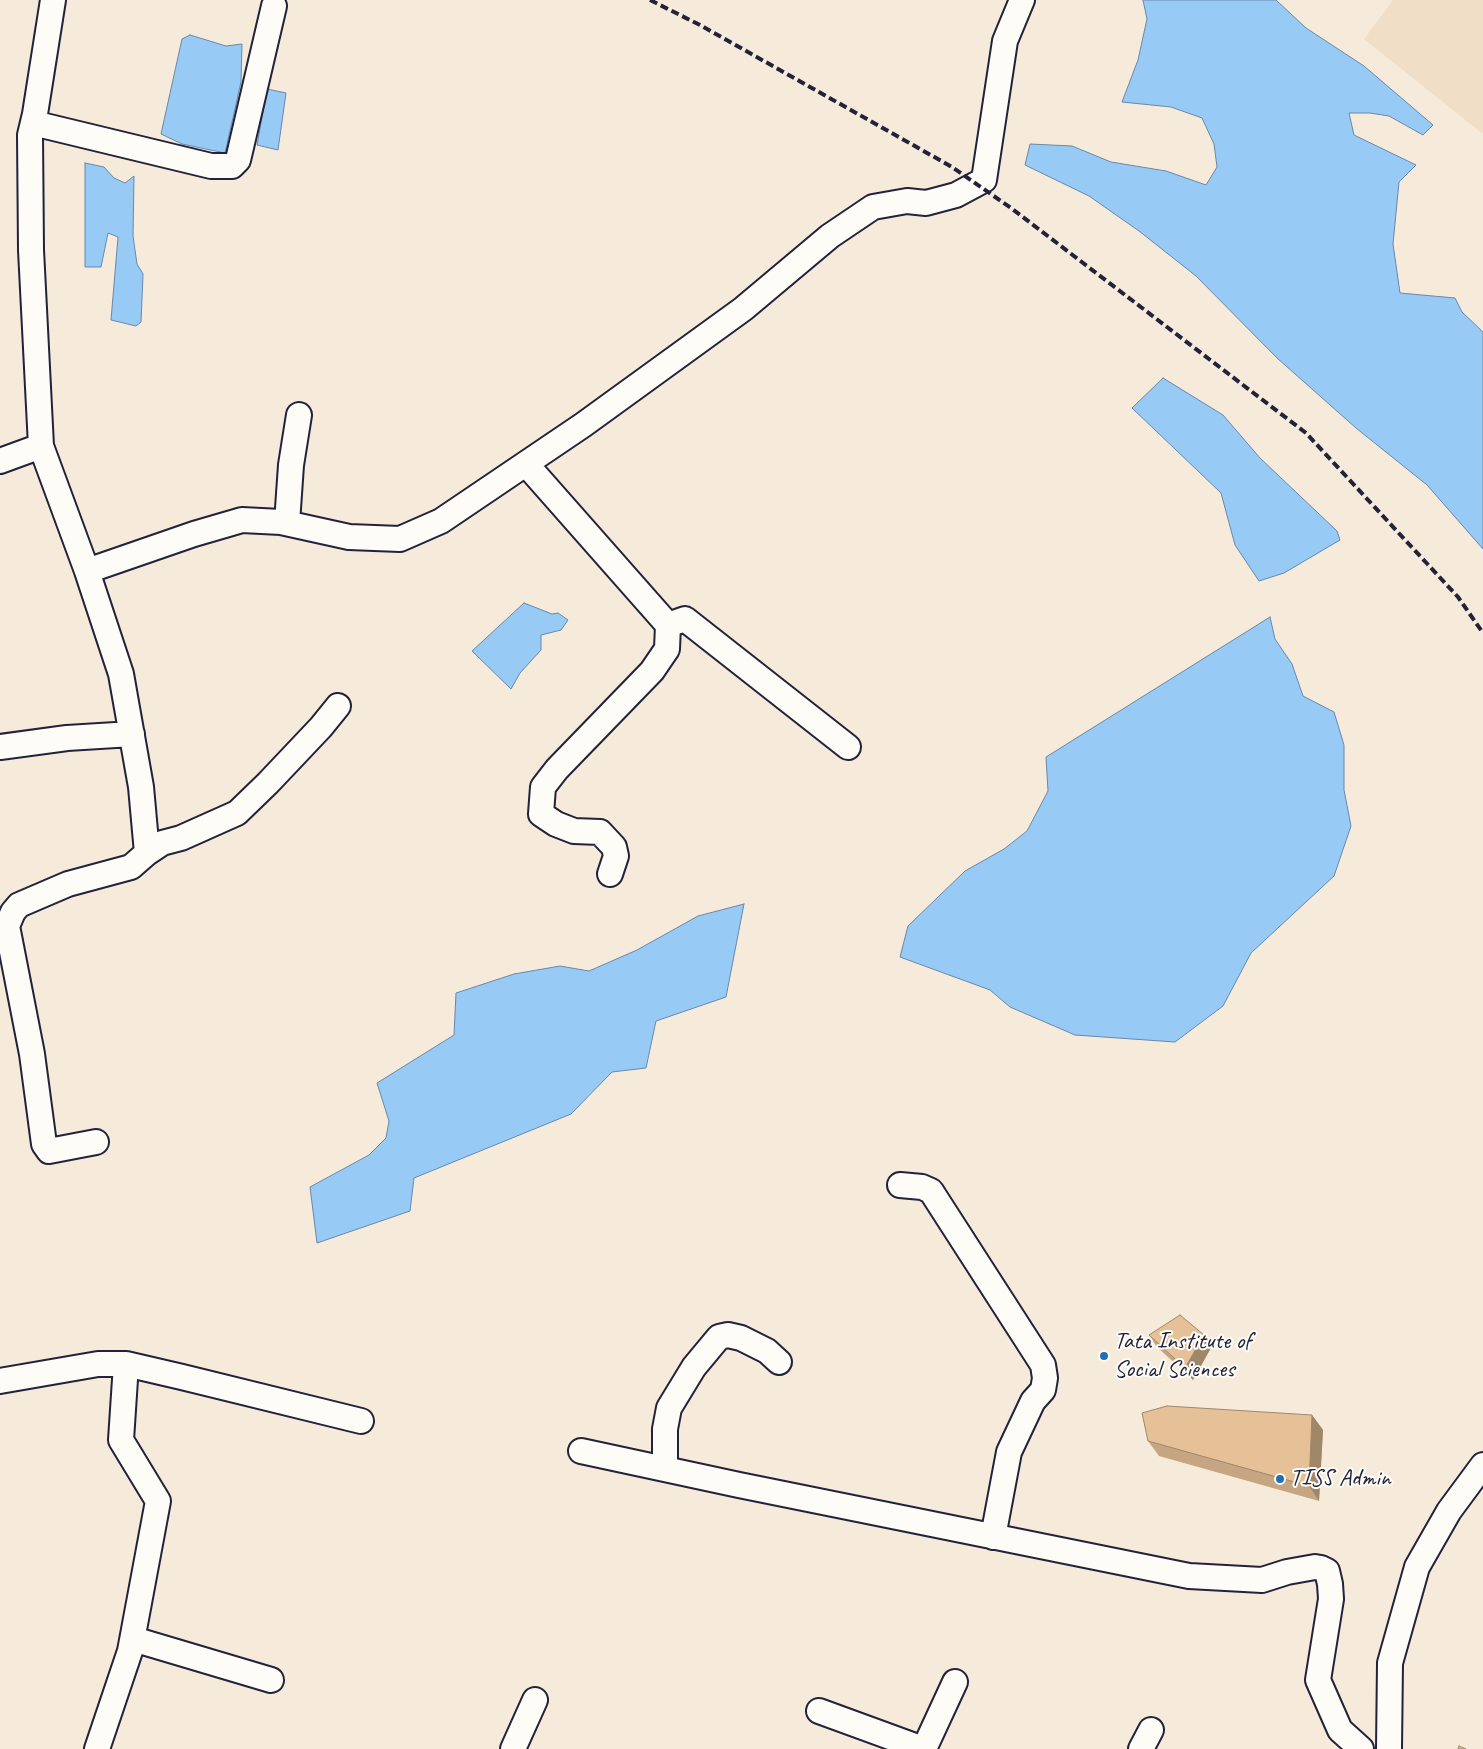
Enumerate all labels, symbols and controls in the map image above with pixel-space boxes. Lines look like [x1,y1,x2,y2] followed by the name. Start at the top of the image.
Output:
[1114,1328,1251,1384] place label: Tata Institute of Social Sciences
[1098,1350,1110,1362] marker: Tata Institute of Social Sciences
[1290,1465,1390,1493] place label: TISS Admin
[1274,1473,1286,1485] marker: TISS Admin

